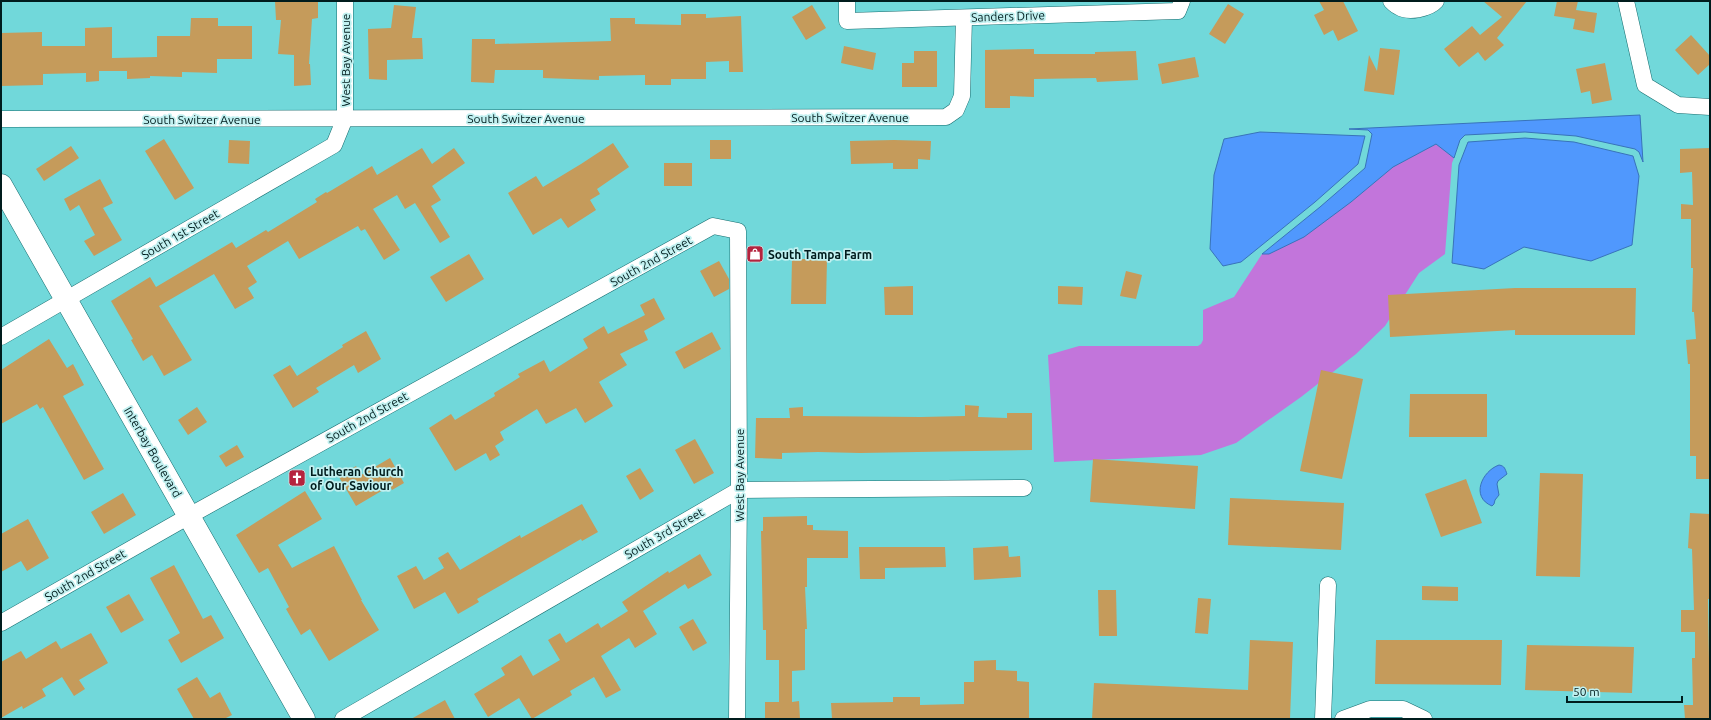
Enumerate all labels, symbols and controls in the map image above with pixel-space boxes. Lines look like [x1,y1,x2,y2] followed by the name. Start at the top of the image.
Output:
[971,8,1045,24] street label: Sanders Drive
[339,14,352,106] street label: West Bay Avenue
[791,111,909,124] street label: South Switzer Avenue
[467,112,585,125] street label: South Switzer Avenue
[143,113,261,126] street label: South Switzer Avenue
[139,206,221,261] street label: South 1st Street
[608,233,694,289] street label: South 2nd Street
[745,244,765,264] shop icon: South Tampa Farm
[768,248,872,261] place label: South Tampa Farm
[324,389,410,445] street label: South 2nd Street
[122,404,184,500] street label: Interbay Boulevard
[733,429,746,521] street label: West Bay Avenue
[310,465,403,492] place label: Lutheran Church of Our Saviour
[287,468,307,488] church icon: Lutheran Church of Our Saviour
[622,505,706,561] street label: South 3rd Street
[42,546,128,603] street label: South 2nd Street
[1567,678,1682,704] scale bar
[1573,685,1600,698] text: 50 m

